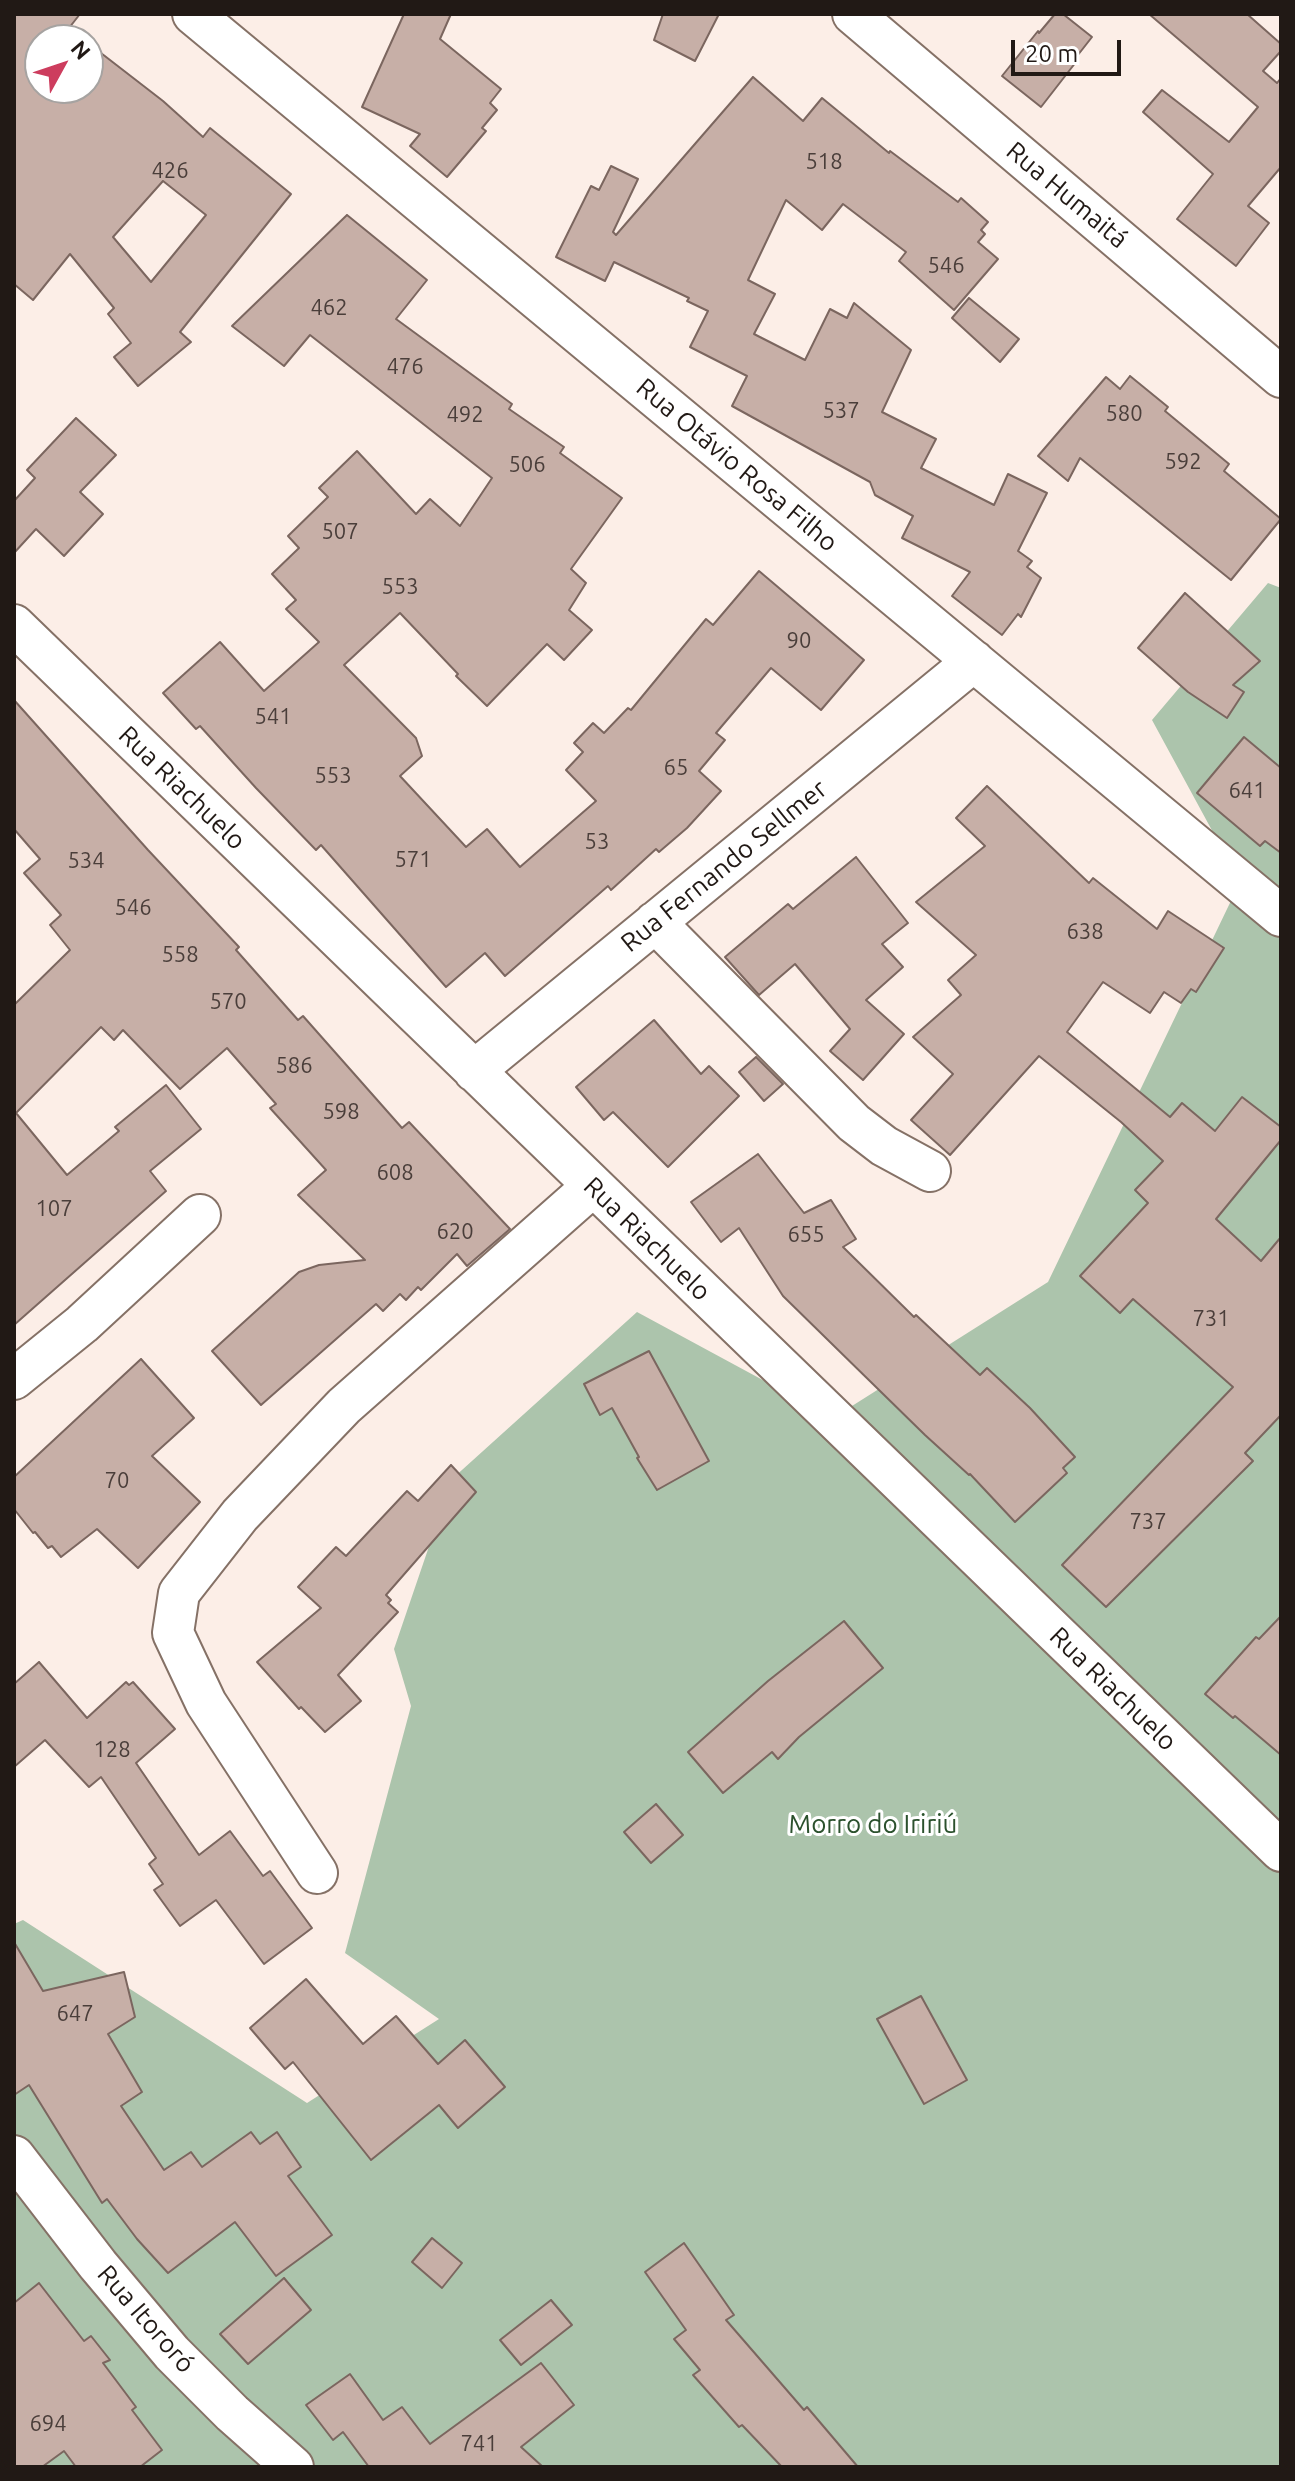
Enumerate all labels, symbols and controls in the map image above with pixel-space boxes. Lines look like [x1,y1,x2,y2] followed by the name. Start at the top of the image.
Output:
[24,24,104,104] north arrow
[1015,24,1125,74] scale bar
[66,35,96,64] text: N
[1025,40,1078,67] text: 20 m
[1000,135,1134,255] street label: Rua Humaitá
[805,149,843,175] house number: 518
[151,158,189,184] house number: 426
[927,253,965,279] house number: 546
[310,295,348,321] house number: 462
[386,354,424,380] house number: 476
[630,372,844,558] street label: Rua Otávio Rosa Filho
[822,398,860,424] house number: 537
[1105,401,1143,427] house number: 580
[446,402,484,428] house number: 492
[1164,449,1202,475] house number: 592
[508,452,546,478] house number: 506
[321,519,359,545] house number: 507
[381,574,419,600] house number: 553
[787,628,811,654] house number: 90
[254,704,292,730] house number: 541
[112,720,252,856] street label: Rua Riachuelo
[664,755,688,781] house number: 65
[314,763,352,789] house number: 553
[615,773,833,959] street label: Rua Fernando Sellmer
[1228,778,1266,804] house number: 641
[585,829,609,855] house number: 53
[394,847,432,873] house number: 571
[67,848,105,874] house number: 534
[114,895,152,921] house number: 546
[1066,919,1104,945] house number: 638
[161,942,199,968] house number: 558
[209,989,247,1015] house number: 570
[275,1053,313,1079] house number: 586
[322,1099,360,1125] house number: 598
[376,1160,414,1186] house number: 608
[577,1171,717,1307] street label: Rua Riachuelo
[35,1196,73,1222] house number: 107
[436,1219,474,1245] house number: 620
[787,1222,825,1248] house number: 655
[1192,1306,1230,1332] house number: 731
[105,1468,129,1494] house number: 70
[1129,1509,1167,1535] house number: 737
[1043,1621,1183,1757] street label: Rua Riachuelo
[93,1737,131,1763] house number: 128
[789,1808,957,1840] park label: Morro do Iririú
[56,2001,94,2027] house number: 647
[91,2259,201,2379] street label: Rua Itororó
[29,2411,67,2437] house number: 694
[460,2431,498,2457] house number: 741

